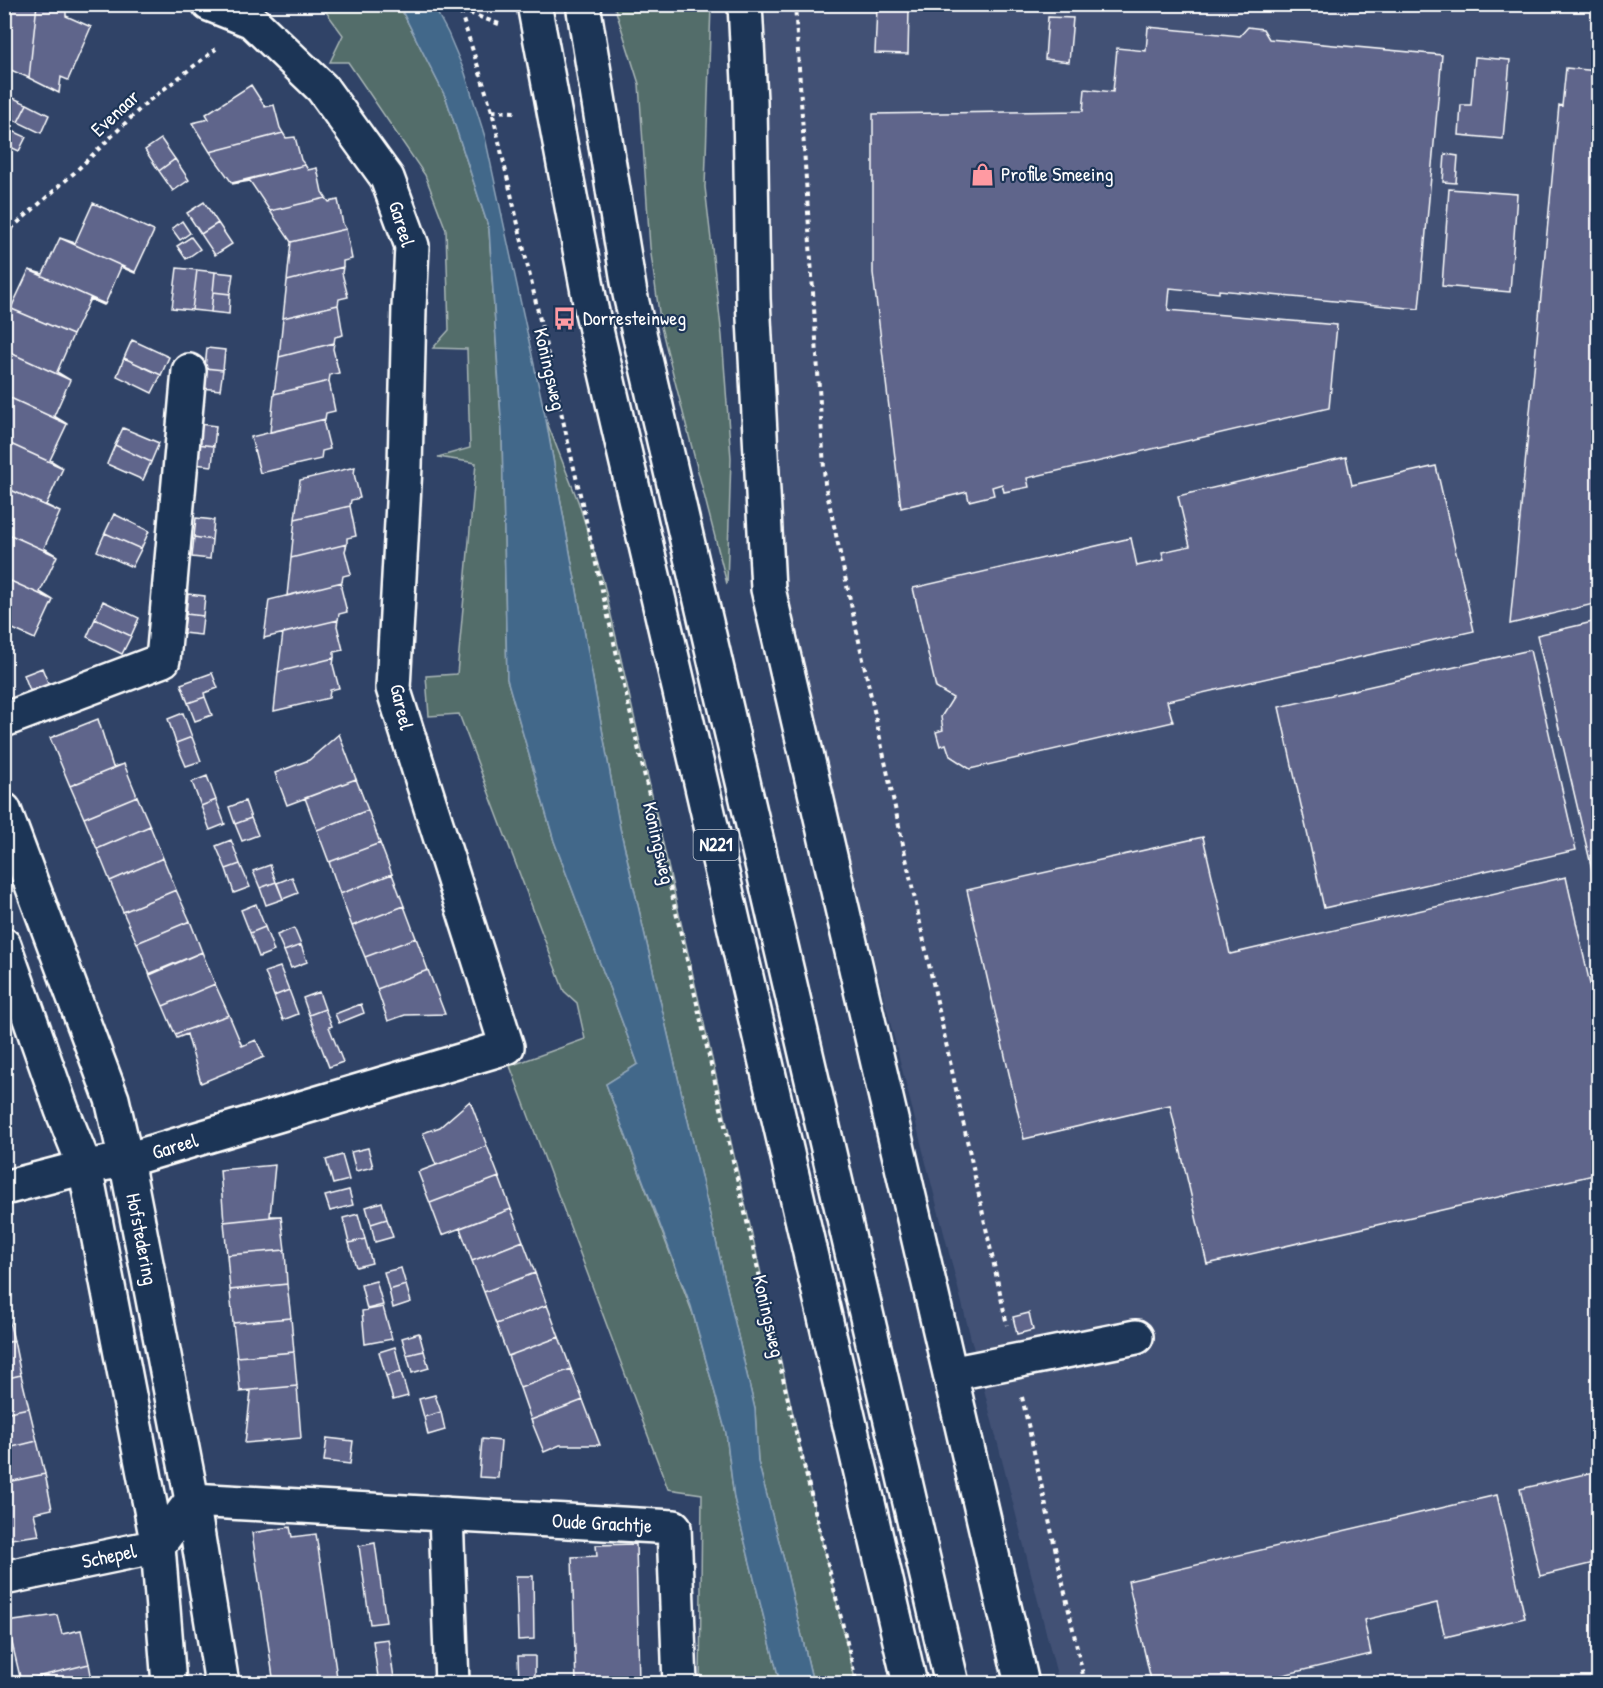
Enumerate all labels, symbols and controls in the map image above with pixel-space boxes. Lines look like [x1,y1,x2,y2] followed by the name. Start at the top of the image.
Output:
[85,83,145,142] street label: Evenaar
[1001,160,1113,187] place label: Profile Smeeing
[970,161,996,187] shop icon: Profile Smeeing
[383,198,422,251] street label: Gareel
[583,304,686,331] place label: Dorresteinweg
[552,305,578,331] bus stop icon: Dorresteinweg
[528,325,573,413] street label: Koningsweg
[384,681,421,733] street label: Gareel
[637,799,682,887] street label: Koningsweg
[694,830,738,860] road number: N221
[149,1126,202,1165] street label: Gareel
[120,1191,165,1287] street label: Hofstedering
[747,1272,792,1360] street label: Koningsweg
[551,1506,653,1539] street label: Oude Grachtje
[79,1536,139,1574] street label: Schepel

